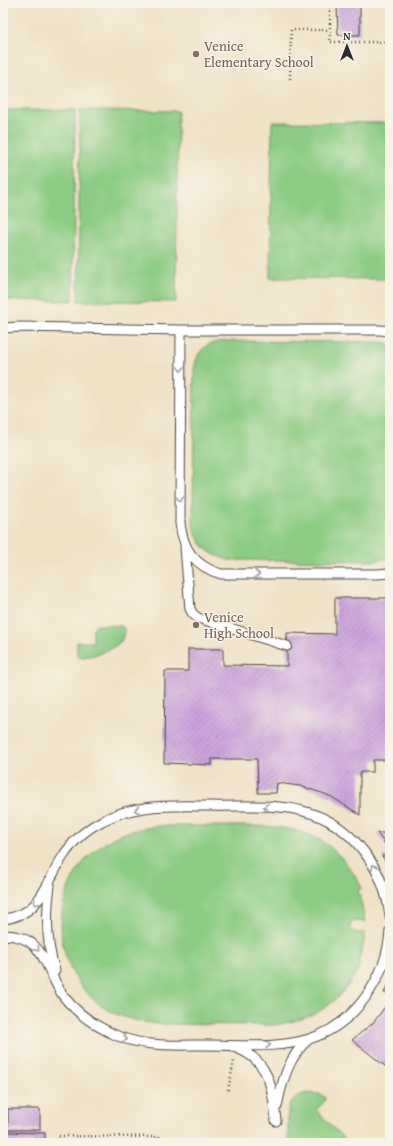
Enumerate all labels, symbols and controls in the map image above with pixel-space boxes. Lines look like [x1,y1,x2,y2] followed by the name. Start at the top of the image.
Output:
[327,26,367,66] north arrow
[343,28,351,44] text: N
[204,36,314,72] place label: Venice Elementary School
[191,49,201,59] marker: Venice Elementary School
[177,366,185,372] one-way arrow
[176,496,184,502] one-way arrow
[254,570,260,578] one-way arrow
[204,607,274,643] place label: Venice High School
[191,620,201,630] marker: Venice High School
[263,803,269,811] one-way arrow
[133,805,140,813] one-way arrow
[371,864,378,871] one-way arrow
[33,898,40,906] one-way arrow
[33,944,40,952] one-way arrow
[121,1034,128,1043] one-way arrow
[265,1041,271,1049] one-way arrow

